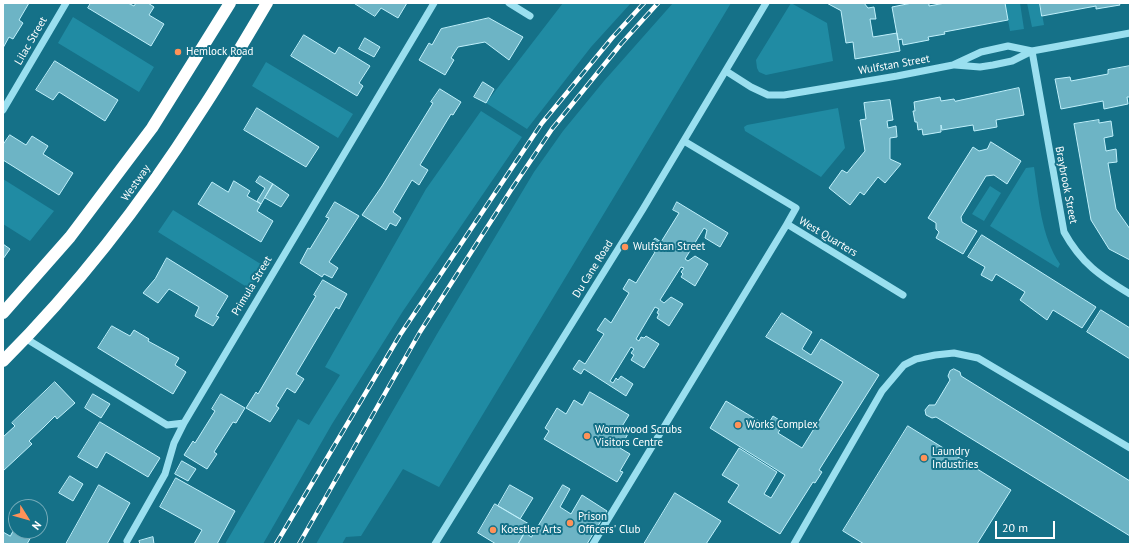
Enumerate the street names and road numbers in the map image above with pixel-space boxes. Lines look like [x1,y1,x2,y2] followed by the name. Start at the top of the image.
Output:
[12,15,50,67] street label: Lilac Street
[857,52,931,78] street label: Wulfstan Street
[1052,145,1080,225] street label: Braybrook Street
[119,162,153,204] street label: Westway
[796,214,860,260] street label: West Quarters
[570,238,616,300] street label: Du Cane Road
[229,254,275,318] street label: Primula Street

